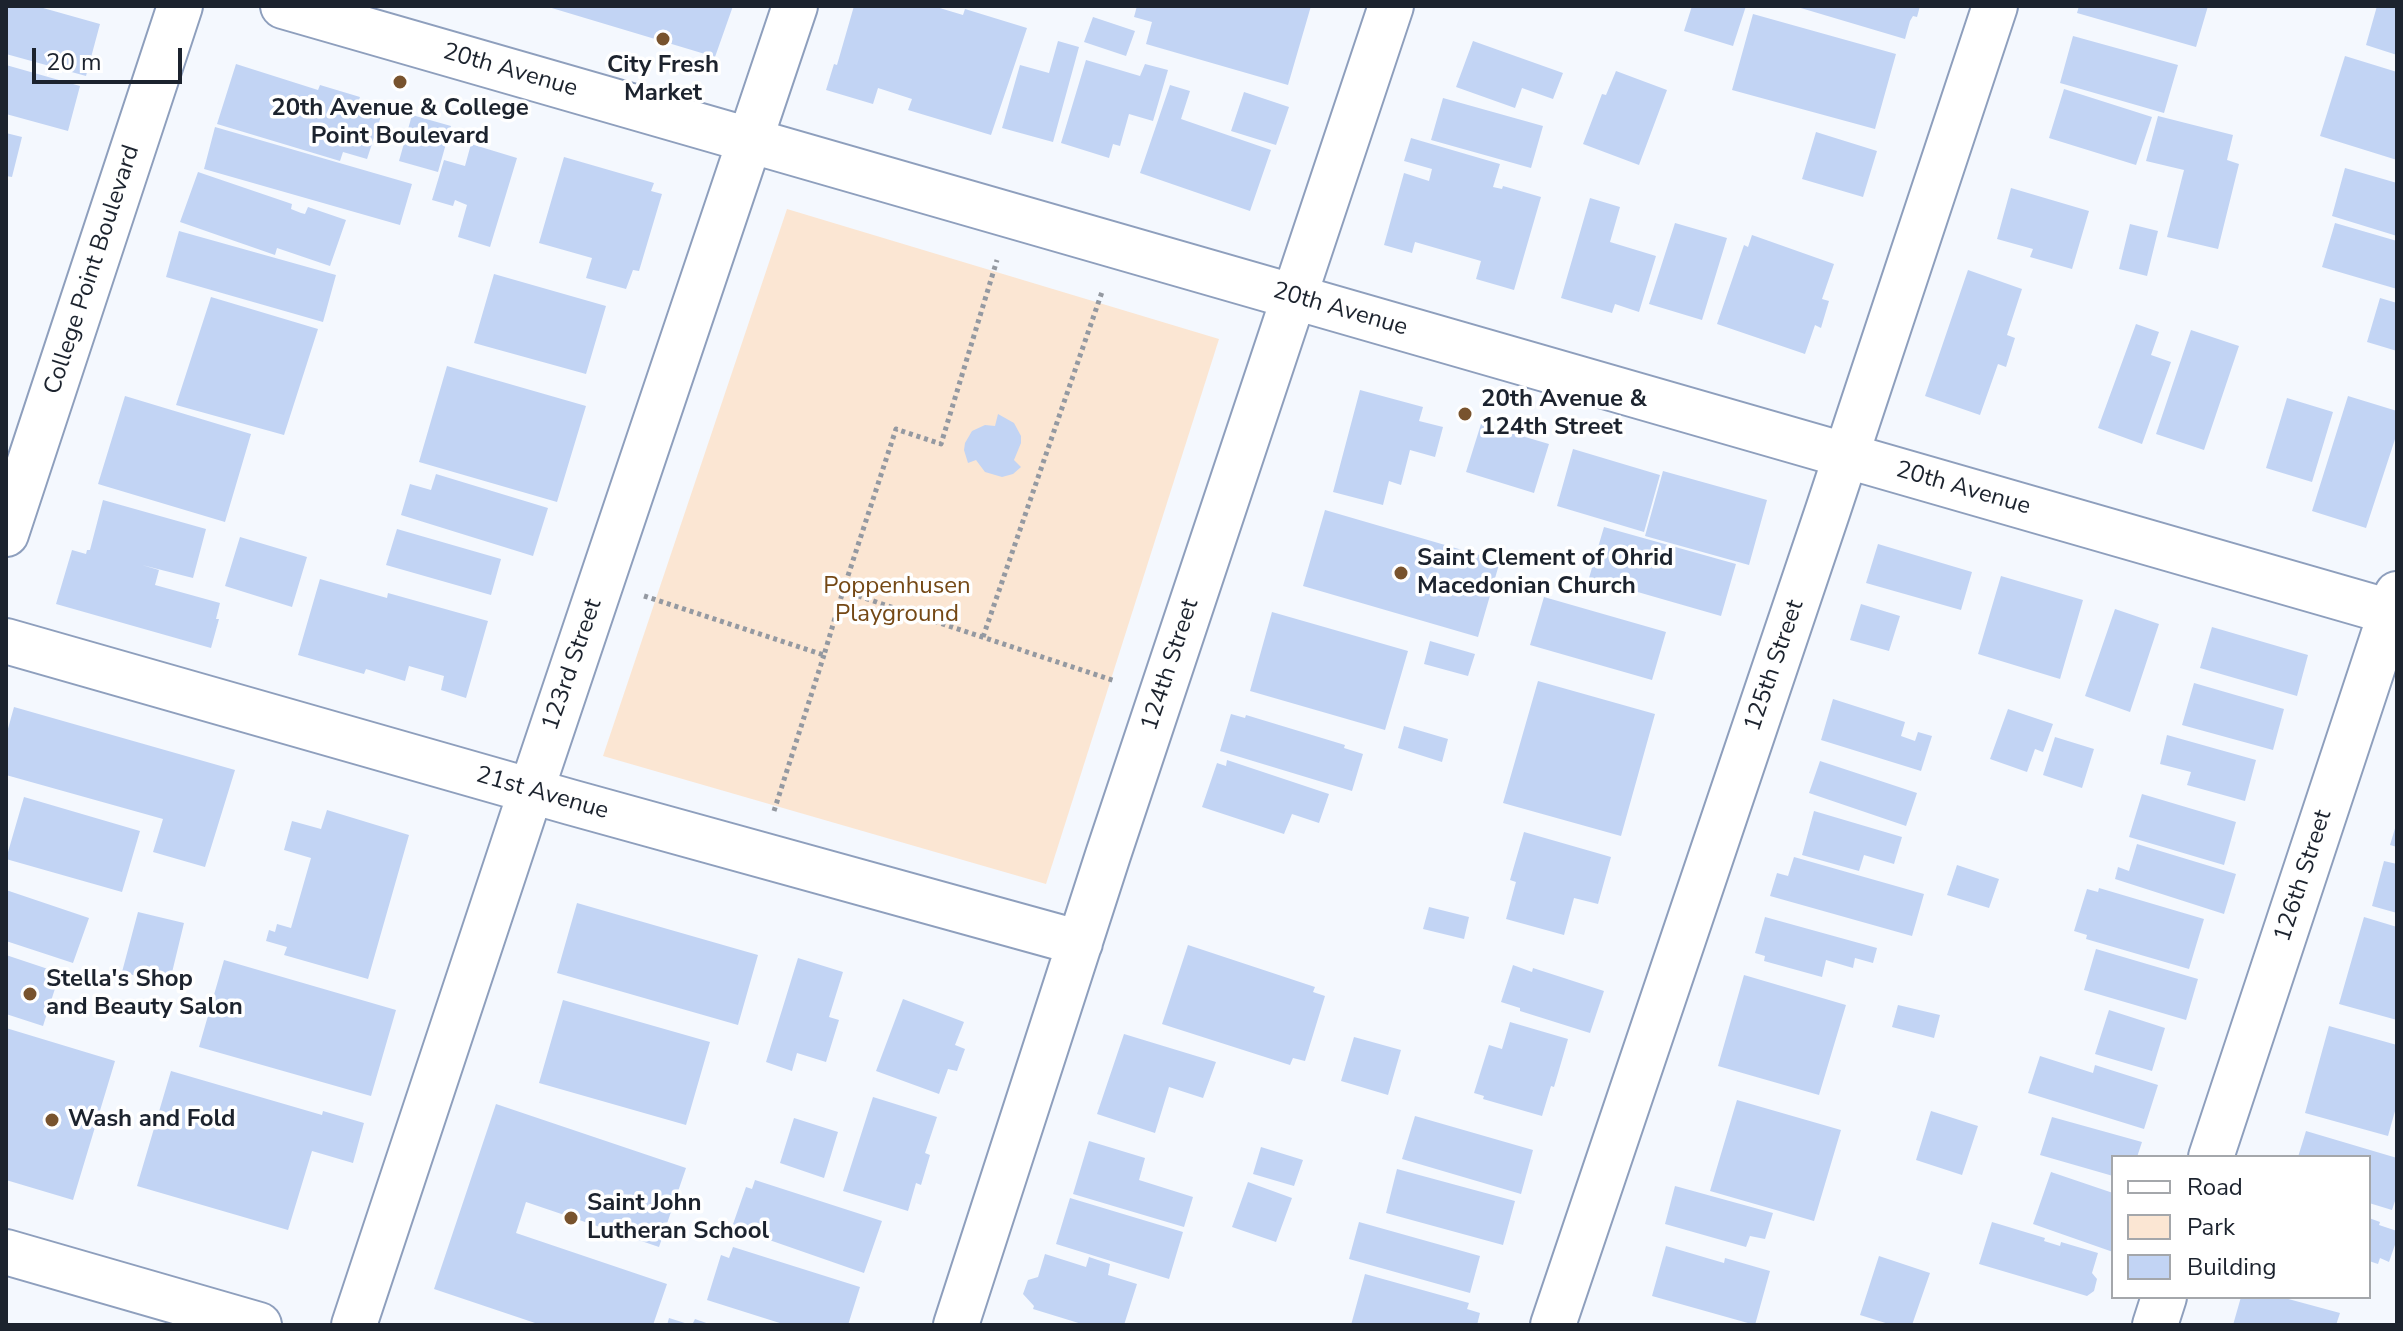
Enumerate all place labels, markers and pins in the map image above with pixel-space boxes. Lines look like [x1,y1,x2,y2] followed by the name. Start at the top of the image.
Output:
[654,30,672,48] marker: City Fresh Market
[607,52,719,108] place label: City Fresh Market
[391,73,409,91] marker: 20th Avenue & College Point Boulevard
[271,95,529,151] place label: 20th Avenue & College Point Boulevard
[1481,386,1647,442] place label: 20th Avenue & 124th Street
[1456,405,1474,423] marker: 20th Avenue & 124th Street
[1417,545,1673,601] place label: Saint Clement of Ohrid Macedonian Church
[1392,564,1410,582] marker: Saint Clement of Ohrid Macedonian Church
[46,966,243,1022] place label: Stella's Shop and Beauty Salon
[21,985,39,1003] marker: Stella's Shop and Beauty Salon
[68,1106,235,1134] place label: Wash and Fold
[43,1111,61,1129] marker: Wash and Fold
[587,1190,769,1246] place label: Saint John Lutheran School
[562,1209,580,1227] marker: Saint John Lutheran School

